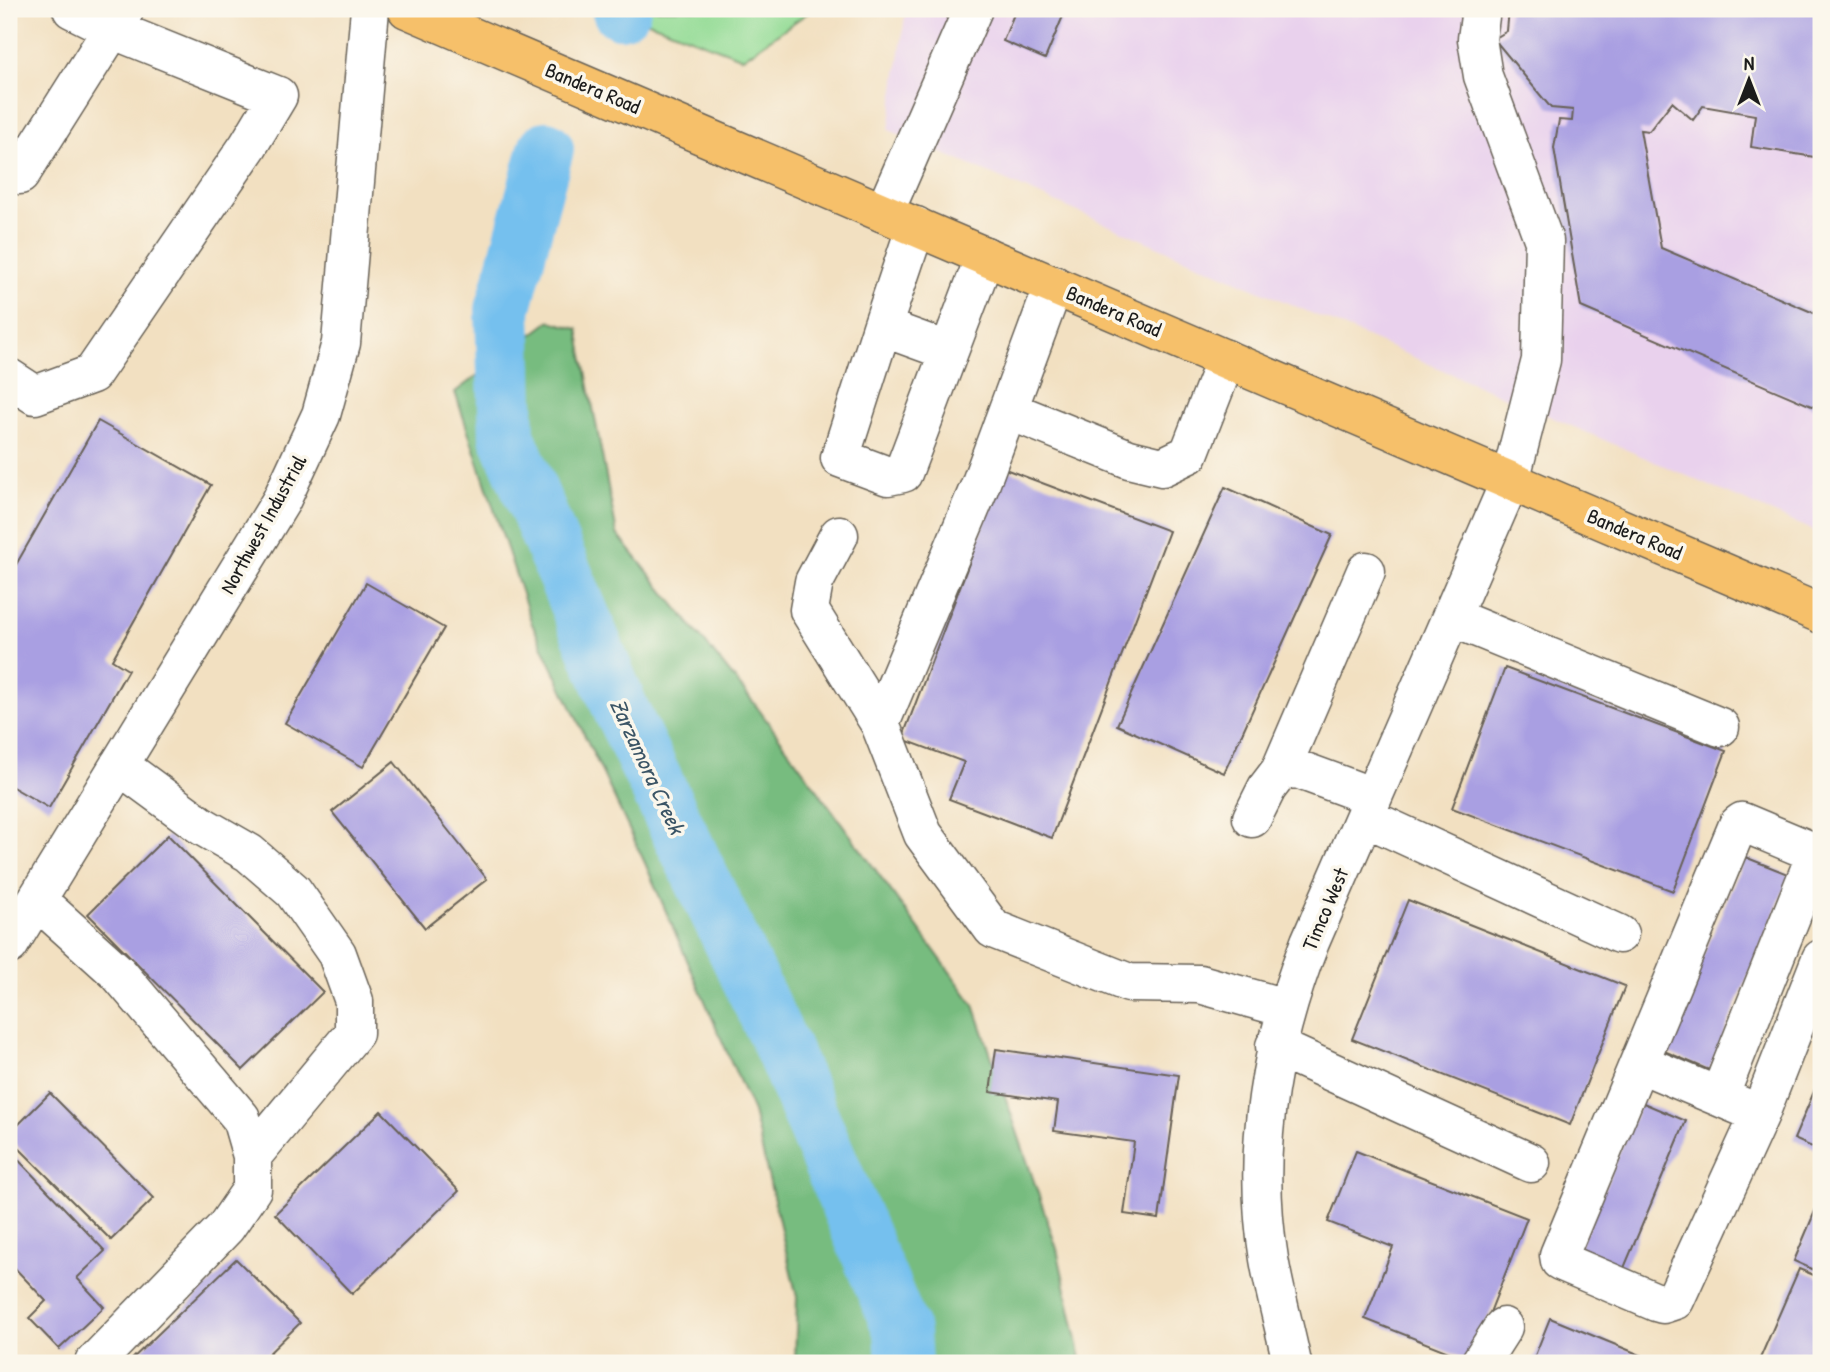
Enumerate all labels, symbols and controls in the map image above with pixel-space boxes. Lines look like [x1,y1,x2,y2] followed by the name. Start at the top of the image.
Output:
[1714,46,1784,116] north arrow
[1744,50,1754,76] text: N
[541,55,645,121] street label: Bandera Road
[1062,278,1166,344] street label: Bandera Road
[213,449,313,599] street label: Northwest Industrial
[1583,501,1687,567] street label: Bandera Road
[603,693,694,841] water label: Zarzamora Creek
[1295,863,1356,955] street label: Timco West

